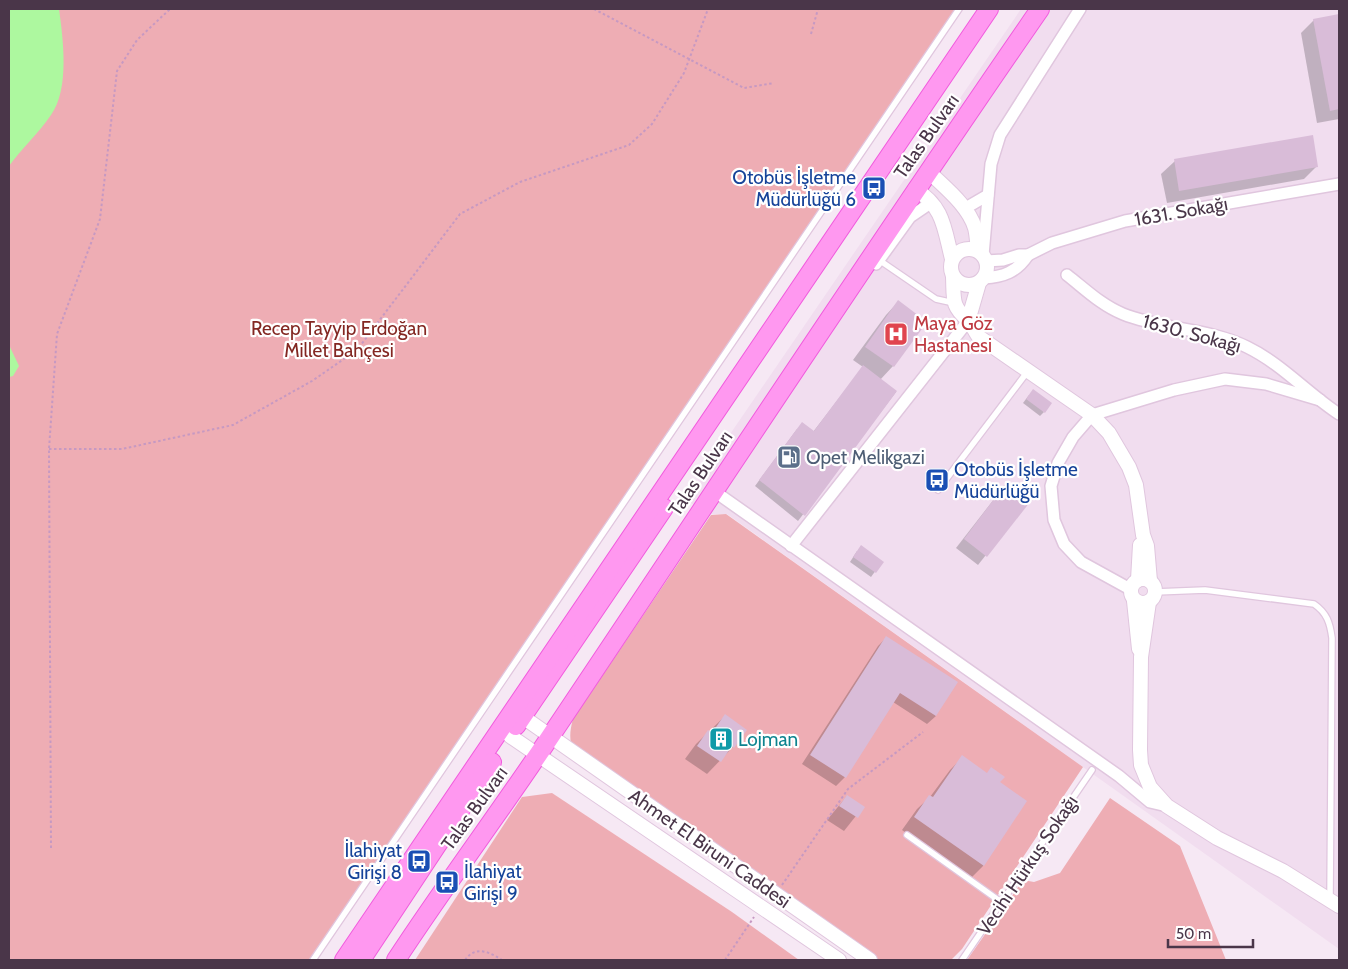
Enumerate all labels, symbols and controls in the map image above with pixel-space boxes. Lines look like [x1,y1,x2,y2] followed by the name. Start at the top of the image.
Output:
[889,90,964,183] street label: Talas Bulvarı
[732,166,856,211] place label: Otobüs İşletme Müdürlüğü 6
[861,175,887,201] bus stop icon: Otobüs İşletme Müdürlüğü 6
[1133,192,1230,231] street label: 1631. Sokağı
[1140,309,1244,358] street label: 1630. Sokağı
[914,312,993,357] place label: Maya Göz Hastanesi
[251,317,427,362] park label: Recep Tayyip Erdoğan Millet Bahçesi
[883,321,909,347] hospital icon: Maya Göz Hastanesi
[664,426,737,520] street label: Talas Bulvarı
[776,444,802,470] fuel station icon: Opet Melikgazi
[806,446,925,469] place label: Opet Melikgazi
[954,458,1078,503] place label: Otobüs İşletme Müdürlüğü
[924,467,950,493] bus stop icon: Otobüs İşletme Müdürlüğü
[708,726,734,752] building icon: Lojman
[738,728,798,751] place label: Lojman
[436,762,512,855] street label: Talas Bulvarı
[624,784,795,913] street label: Ahmet El Biruni Caddesi
[972,791,1083,940] street label: Vecihi Hürkuş Sokağı
[344,839,403,884] place label: İlahiyat Girişi 8
[406,848,432,874] bus stop icon: İlahiyat Girişi 8
[464,860,522,905] place label: İlahiyat Girişi 9
[434,869,460,895] bus stop icon: İlahiyat Girişi 9
[1168,916,1253,948] scale bar
[1176,925,1211,943] text: 50 m

